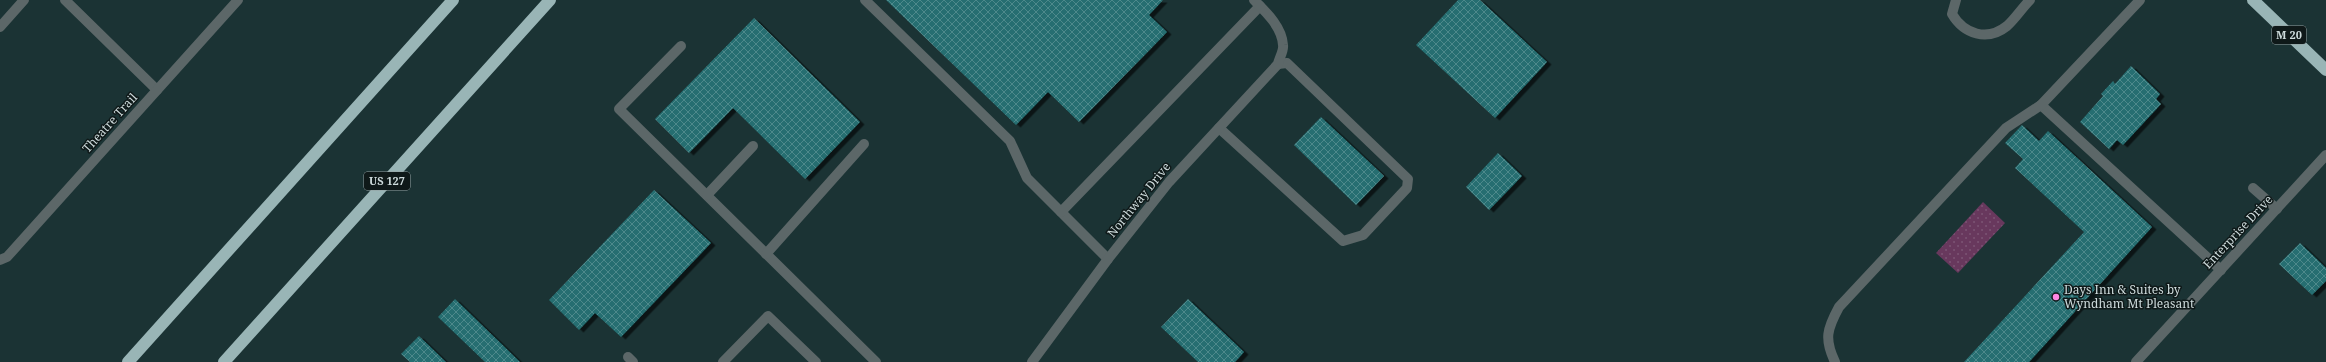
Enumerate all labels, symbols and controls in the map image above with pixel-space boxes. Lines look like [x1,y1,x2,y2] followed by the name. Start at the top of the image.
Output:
[2272,26,2306,44] road number: M 20
[78,89,141,156] street label: Theatre Trail
[1103,159,1174,241] street label: Northway Drive
[364,172,410,190] road number: US 127
[2199,191,2276,272] street label: Enterprise Drive
[2064,281,2194,312] place label: Days Inn & Suites by Wyndham Mt Pleasant
[2051,292,2061,302] marker: Days Inn & Suites by Wyndham Mt Pleasant

